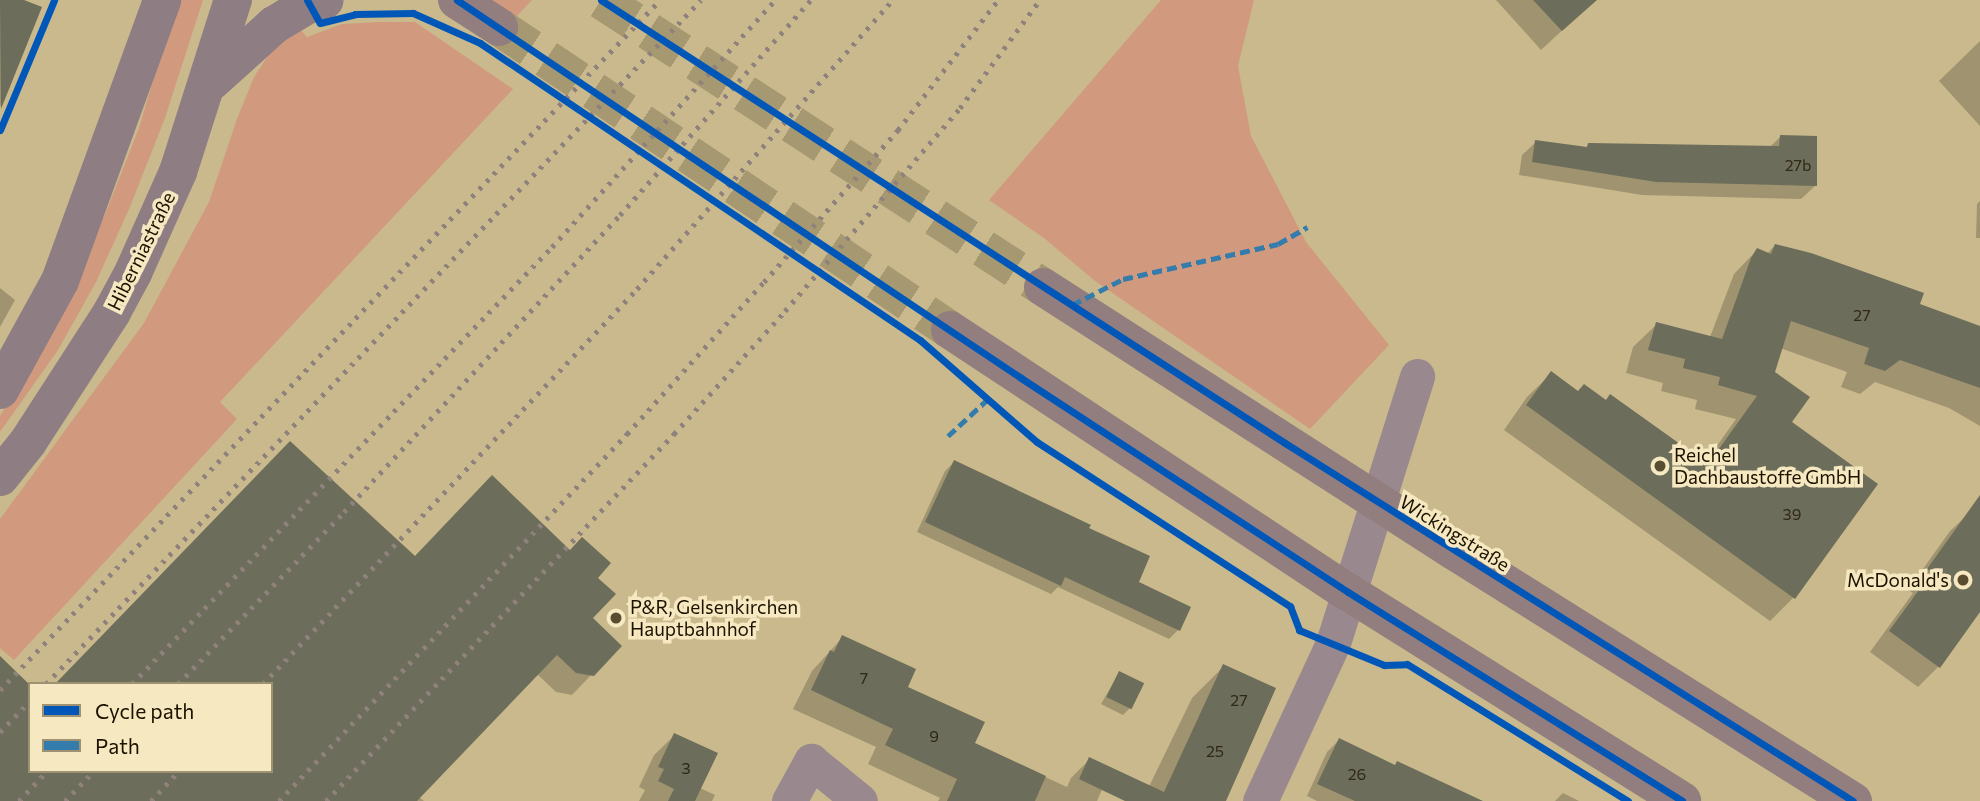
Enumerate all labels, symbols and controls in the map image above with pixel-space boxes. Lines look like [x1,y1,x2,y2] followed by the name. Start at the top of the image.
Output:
[1785,155,1811,175] house number: 27b
[102,188,180,314] street label: Hiberniastraße
[1853,305,1871,325] house number: 27
[1674,444,1861,488] place label: Reichel Dachbaustoffe GmbH
[1652,458,1668,474] marker: Reichel Dachbaustoffe GmbH
[1396,490,1514,576] street label: Wickingstraße
[1783,504,1801,524] house number: 39
[1847,569,1949,591] place label: McDonald's
[1955,572,1971,588] marker: McDonald's
[630,596,798,640] place label: P&R, Gelsenkirchen Hauptbahnhof
[608,610,624,626] marker: P&R, Gelsenkirchen Hauptbahnhof
[860,668,868,688] house number: 7
[28,682,273,773] legend
[1230,690,1248,710] house number: 27
[95,698,194,723] text: Cycle path
[929,726,939,746] house number: 9
[95,733,140,758] text: Path
[1206,741,1224,761] house number: 25
[681,758,691,778] house number: 3
[1348,764,1366,784] house number: 26

